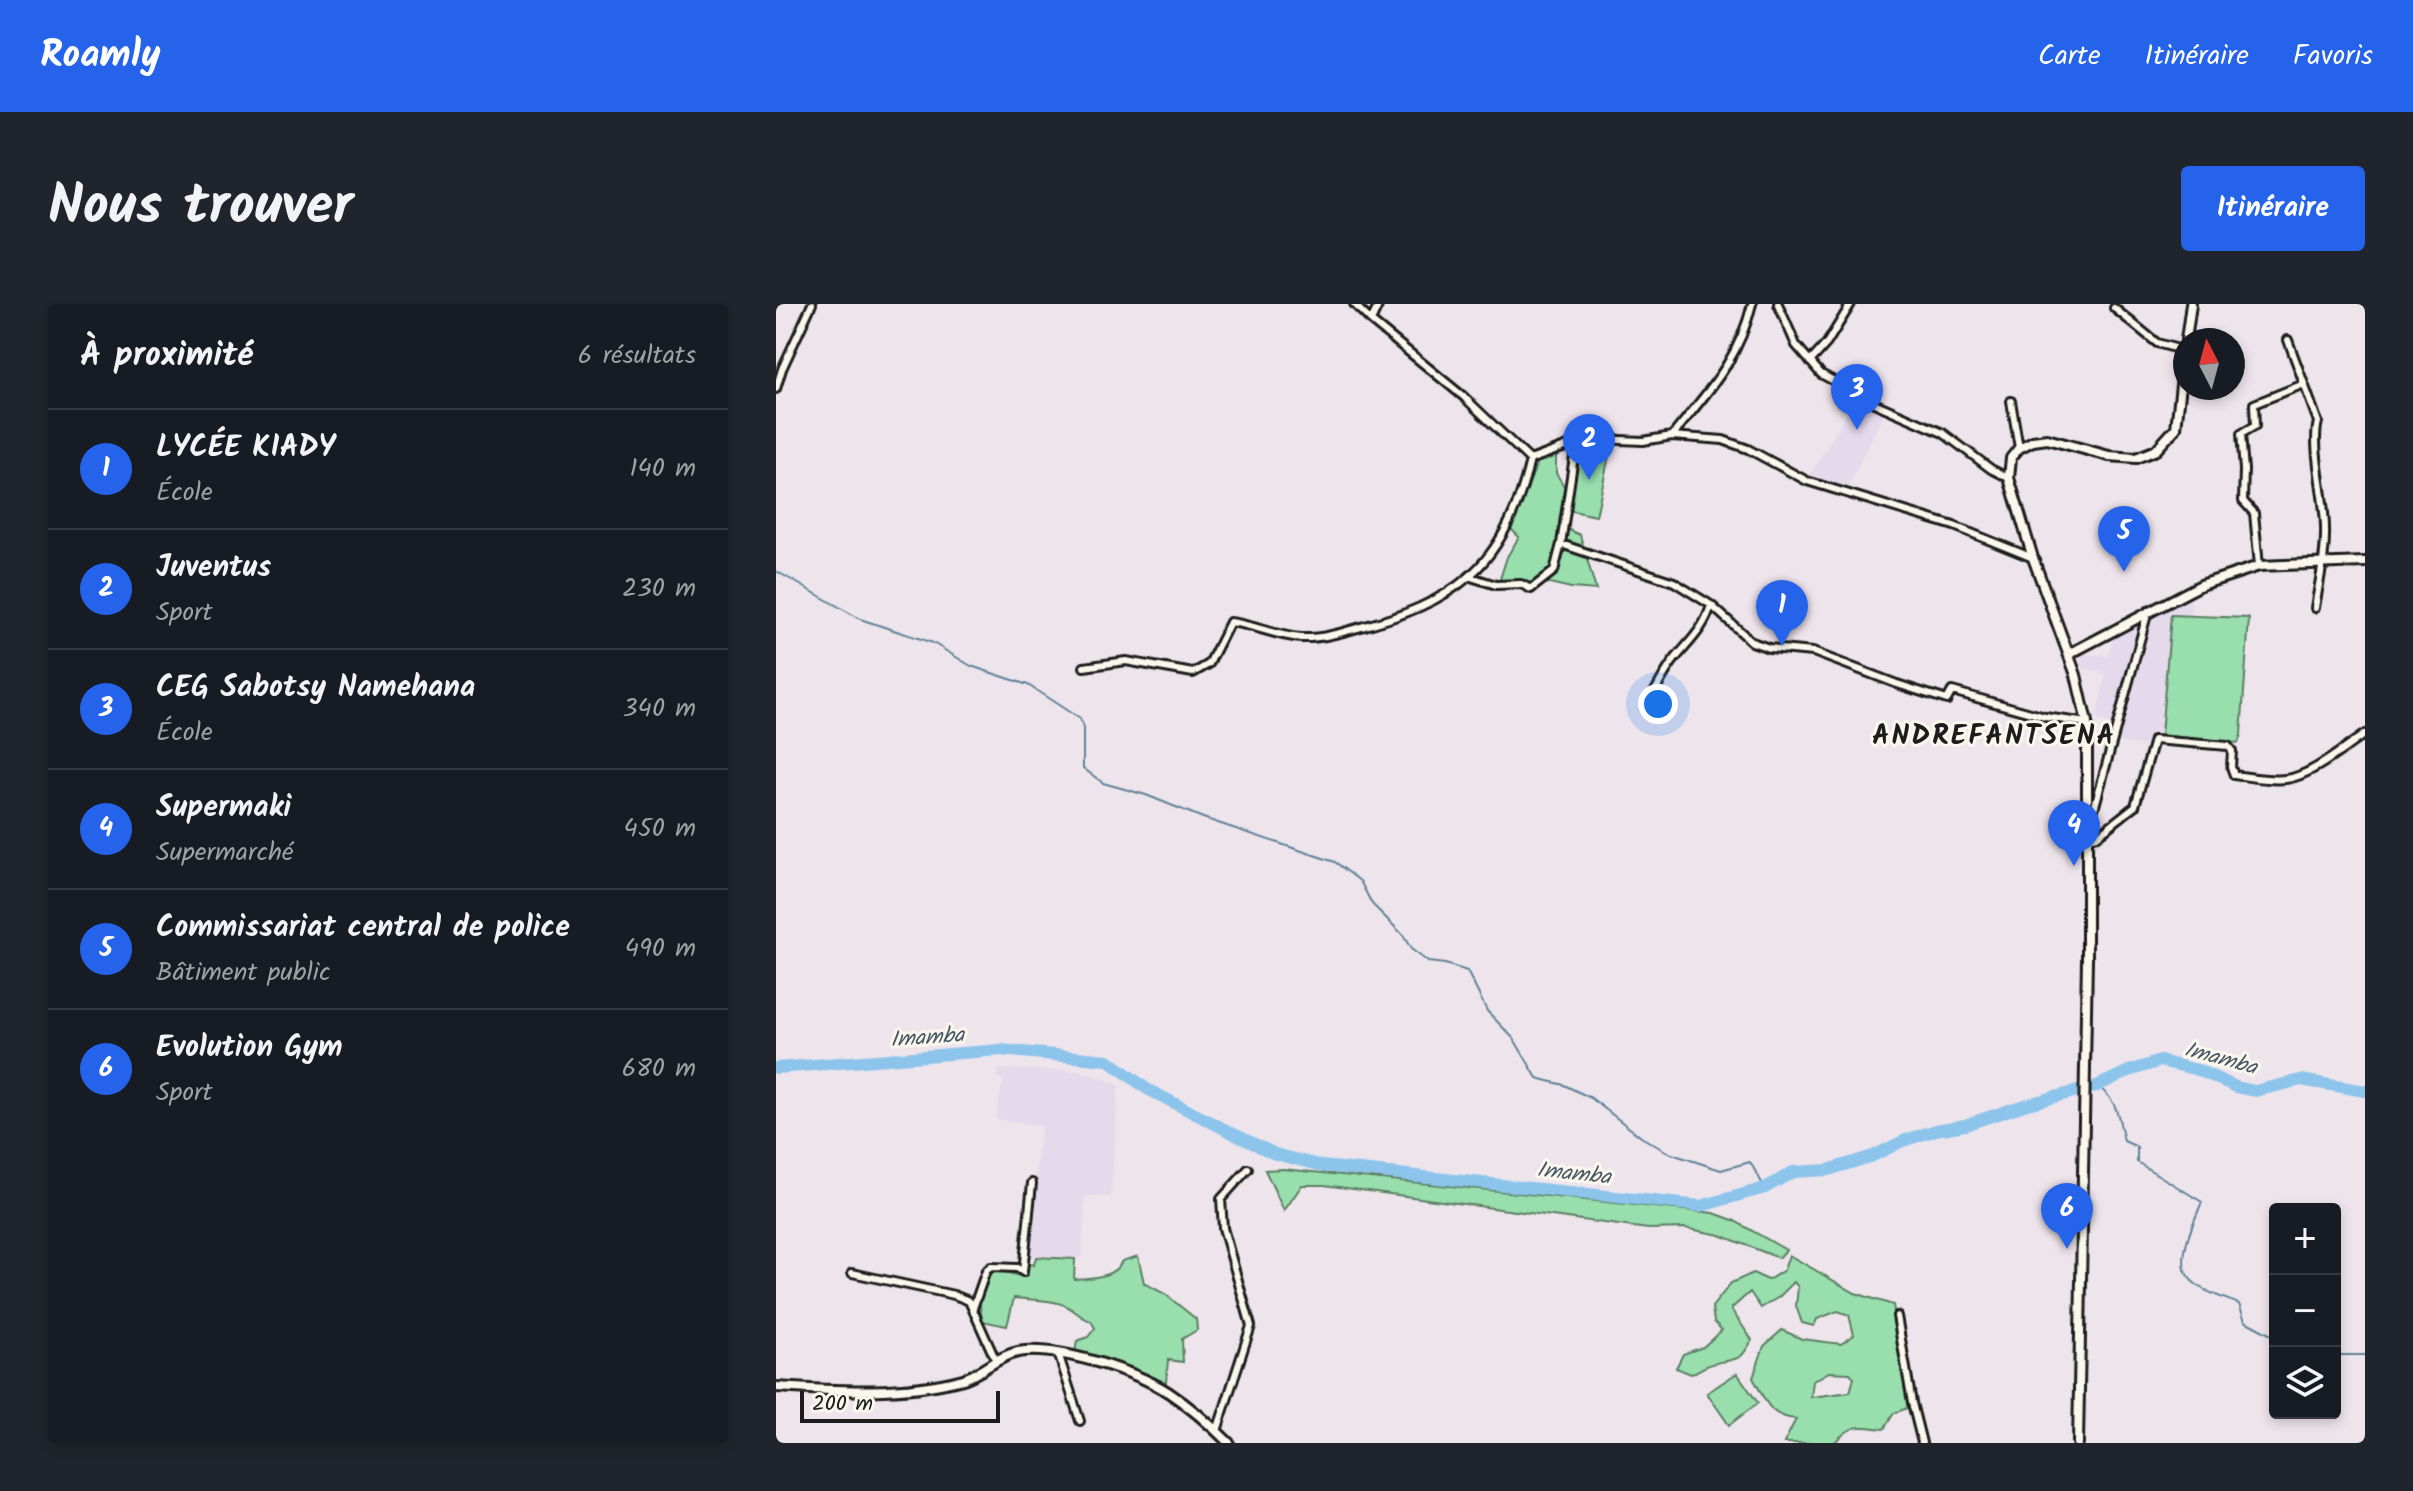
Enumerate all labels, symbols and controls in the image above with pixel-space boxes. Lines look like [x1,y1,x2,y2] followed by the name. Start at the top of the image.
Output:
[40,26,161,86] text: Roamly
[2038,34,2101,79] text: Carte
[2145,34,2249,79] text: Itinéraire
[2293,34,2373,79] text: Favoris
[48,163,353,253] text: Nous trouver
[2181,166,2365,251] button: Itinéraire
[2173,328,2245,400] north arrow
[80,329,253,383] text: À proximité
[578,335,696,377] text: 6 résultats
[1831,364,1883,430] pin: 3
[1563,414,1615,480] pin: 2
[156,424,335,472] text: LYCÉE KIADY
[102,448,110,490] text: 1
[629,448,696,490] text: 140 m
[156,472,213,514] text: École
[2098,506,2150,572] pin: 5
[156,544,271,592] text: Juventus
[98,568,114,610] text: 2
[622,568,696,610] text: 230 m
[1756,580,1808,646] pin: 1
[156,592,213,634] text: Sport
[156,664,475,712] text: CEG Sabotsy Namehana
[1638,684,1678,724] your location
[99,688,113,730] text: 3
[623,688,696,730] text: 340 m
[156,712,213,754] text: École
[1872,714,2116,759] district label: ANDREFANTSENA
[156,784,291,832] text: Supermaki
[2048,800,2100,866] pin: 4
[99,808,113,850] text: 4
[624,808,696,850] text: 450 m
[156,832,293,874] text: Supermarché
[156,904,570,952] text: Commissariat central de police
[99,928,113,970] text: 5
[625,928,696,970] text: 490 m
[156,952,331,994] text: Bâtiment public
[889,1018,967,1059] water label: Imamba
[156,1024,343,1072] text: Evolution Gym
[2180,1033,2262,1086] water label: Imamba
[99,1048,113,1090] text: 6
[622,1048,696,1090] text: 680 m
[156,1072,213,1114] text: Sport
[1535,1153,1614,1196] water label: Imamba
[2041,1183,2093,1249] pin: 6
[2269,1203,2341,1419] map controls
[2269,1203,2341,1275] button: +
[2269,1275,2341,1347] button: −
[2269,1347,2341,1419] button: layers
[800,1387,1000,1423] scale bar
[812,1387,873,1422] text: 200 m

